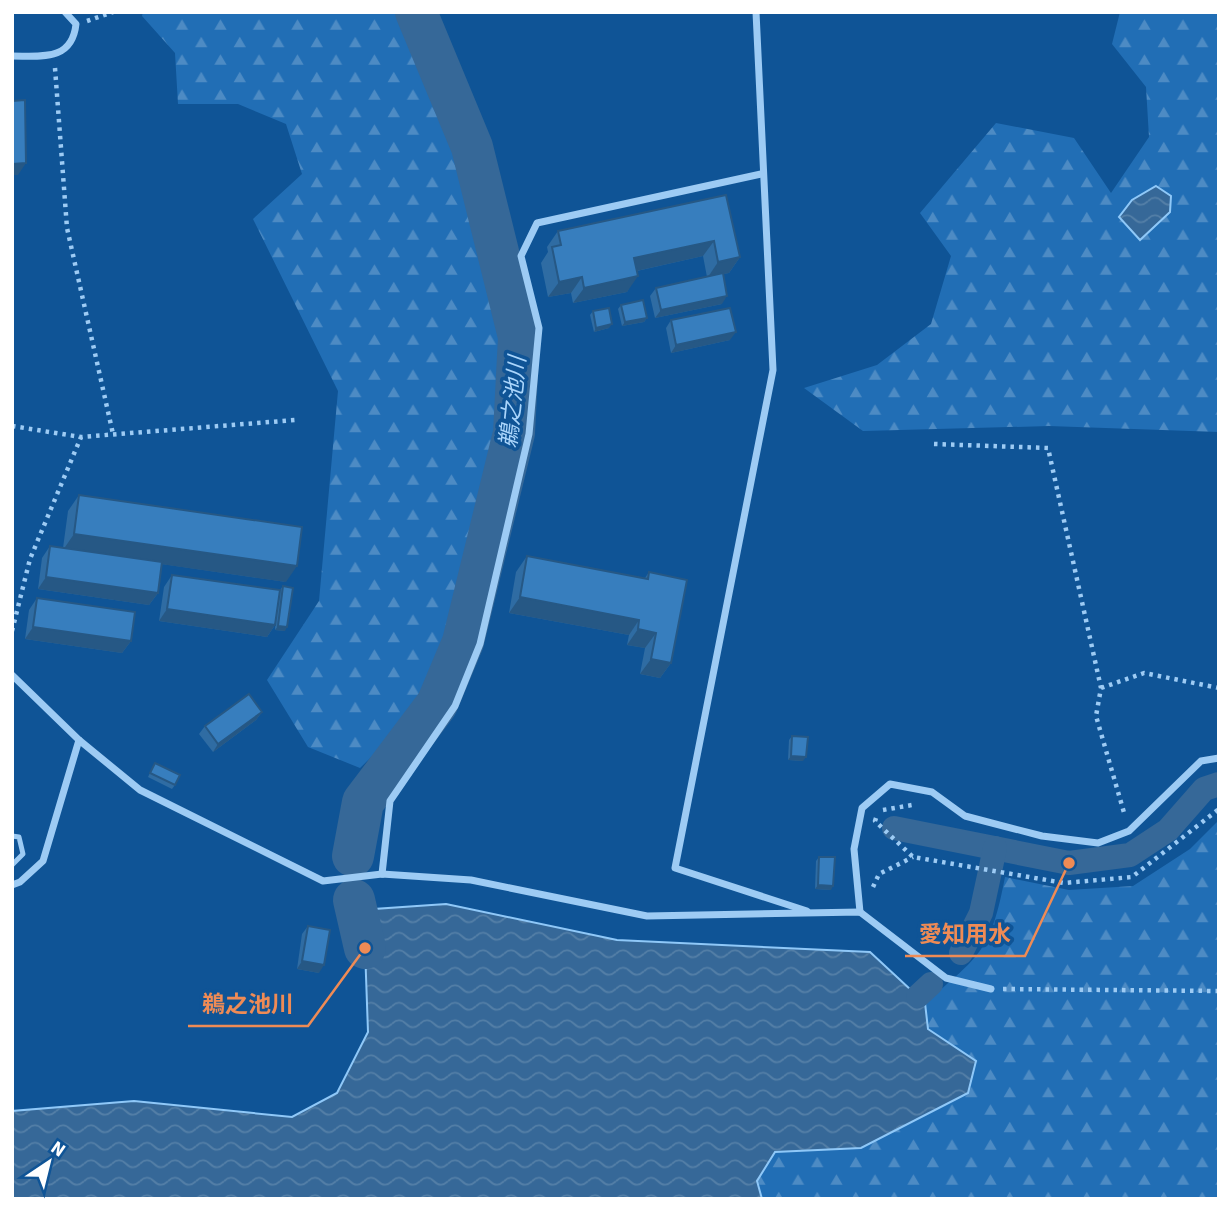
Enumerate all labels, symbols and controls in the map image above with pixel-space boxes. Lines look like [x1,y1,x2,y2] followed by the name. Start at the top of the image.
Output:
[492,352,535,449] water label: 鵜之池川
[905,912,1025,956] callout: 愛知用水
[919,918,1011,951] text: 愛知用水
[188,982,308,1026] callout: 鵜之池川
[202,988,294,1021] text: 鵜之池川
[14,1127,84,1197] north arrow
[45,1135,71,1164] text: N

